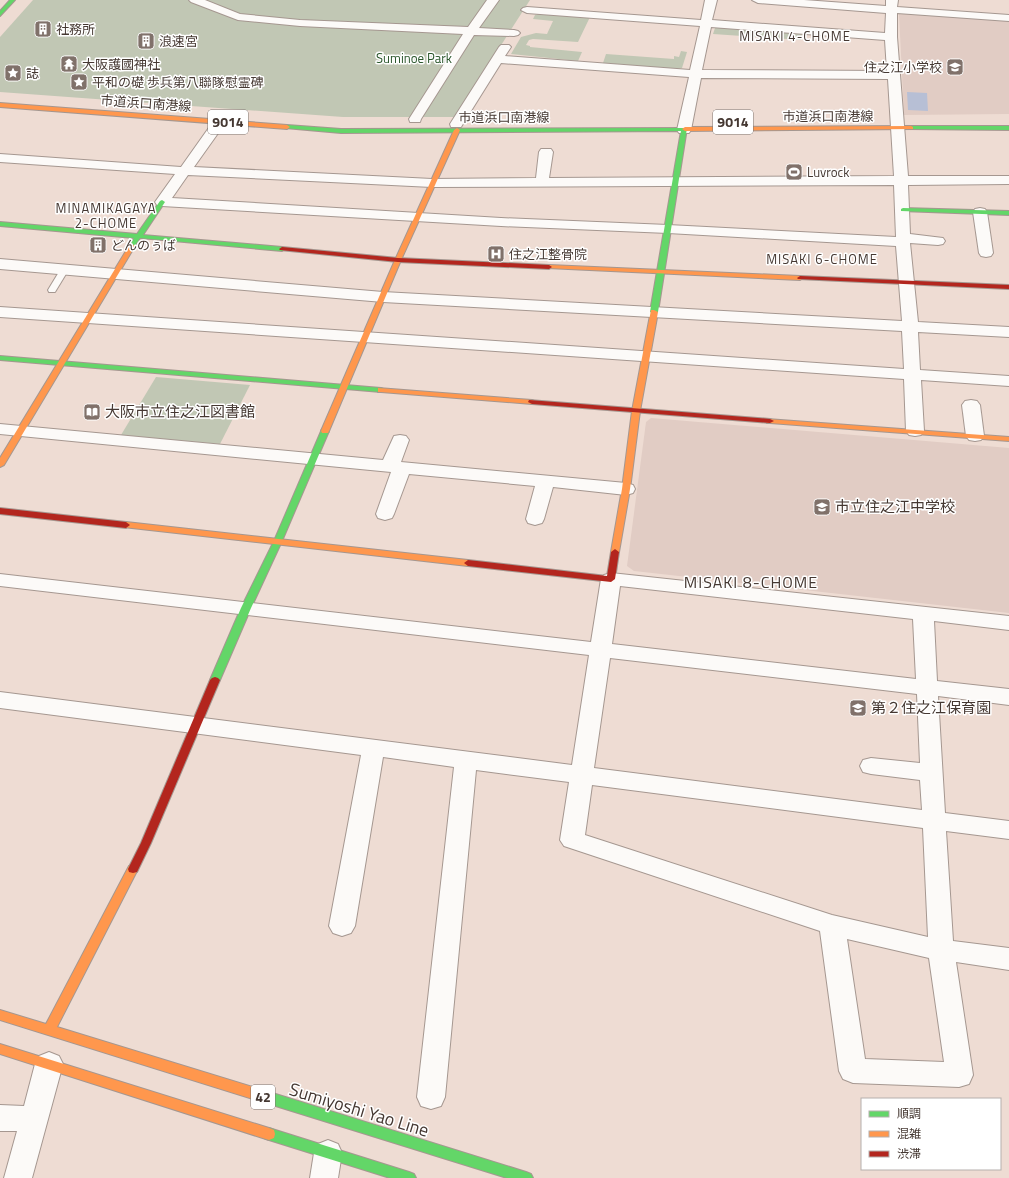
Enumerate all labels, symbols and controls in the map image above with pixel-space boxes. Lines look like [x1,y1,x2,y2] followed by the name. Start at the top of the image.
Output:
[33,19,53,39] building icon: 社務所
[56,19,95,39] place label: 社務所
[739,26,851,46] district label: MISAKI 4-CHOME
[136,31,156,51] building icon: 浪速宮
[159,31,198,51] place label: 浪速宮
[376,48,452,68] park label: Suminoe Park
[59,54,79,74] temple icon: 大阪護國神社
[82,54,160,74] place label: 大阪護國神社
[864,57,942,77] place label: 住之江小学校
[945,57,965,77] school or university icon: 住之江小学校
[3,63,23,83] place icon: 誌
[26,63,39,83] place label: 誌
[69,72,89,92] place icon: 平和の礎 歩兵第八聯隊慰霊碑
[92,72,264,92] place label: 平和の礎 歩兵第八聯隊慰霊碑
[100,90,192,116] street label: 市道浜口南港線
[782,106,874,126] street label: 市道浜口南港線
[458,107,550,127] street label: 市道浜口南港線
[208,110,248,134] road number: 9014
[713,110,753,134] road number: 9014
[784,162,804,182] sports icon: Luvrock
[807,162,849,182] place label: Luvrock
[55,198,157,233] district label: MINAMIKAGAYA 2-CHOME
[88,235,108,255] building icon: どんのぅば
[111,235,176,255] place label: どんのぅば
[486,244,506,264] hospital icon: 住之江整骨院
[509,244,587,264] place label: 住之江整骨院
[766,249,878,269] district label: MISAKI 6-CHOME
[105,400,255,423] place label: 大阪市立住之江図書館
[82,402,102,422] library icon: 大阪市立住之江図書館
[835,495,955,518] place label: 市立住之江中学校
[812,497,832,517] school or university icon: 市立住之江中学校
[684,570,818,594] district label: MISAKI 8-CHOME
[871,696,991,719] place label: 第２住之江保育園
[848,698,868,718] school or university icon: 第２住之江保育園
[286,1075,432,1144] street label: Sumiyoshi Yao Line
[251,1085,275,1109] road number: 42
[861,1098,1001,1170] legend
[897,1104,921,1123] text: 順調
[897,1124,921,1143] text: 混雑
[897,1144,921,1163] text: 渋滞

